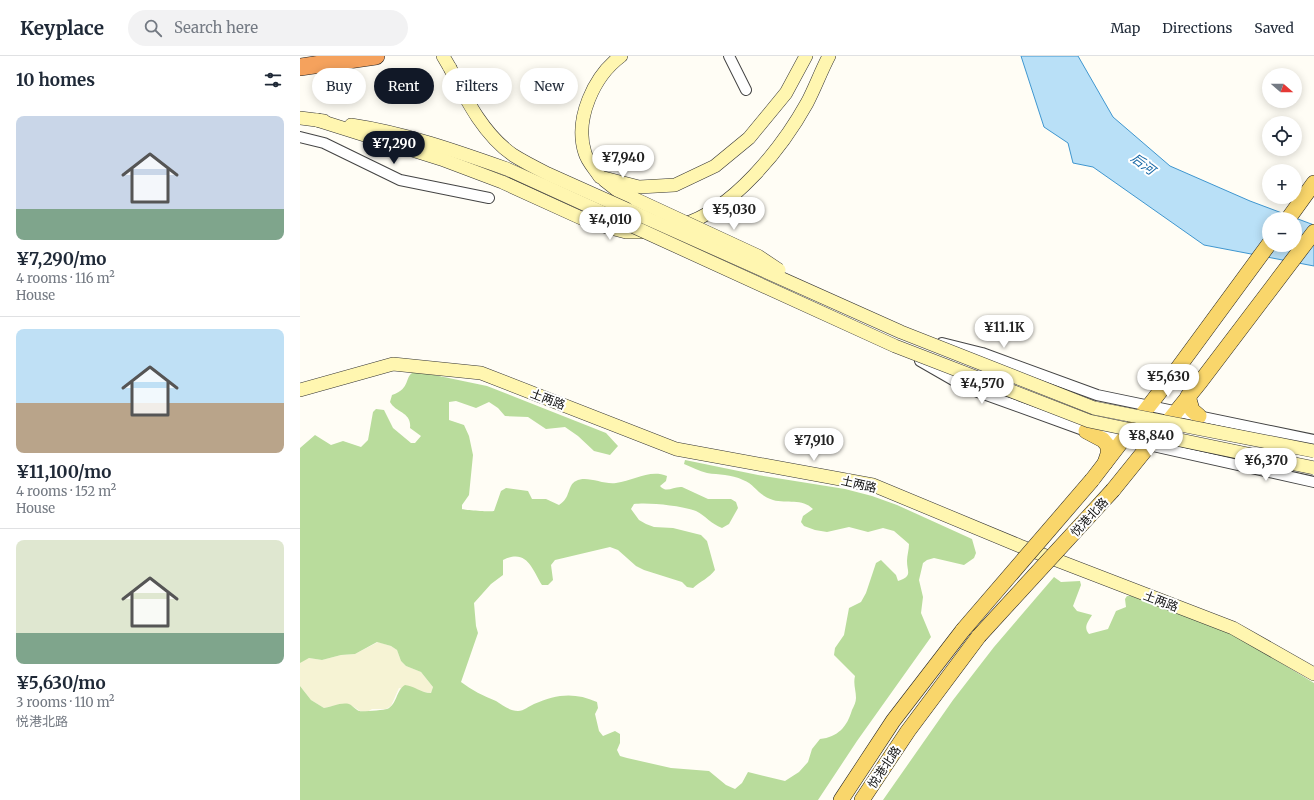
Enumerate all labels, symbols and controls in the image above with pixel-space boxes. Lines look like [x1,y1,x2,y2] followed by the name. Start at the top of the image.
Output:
[128,10,408,46] search box
[20,16,104,40] text: Keyplace
[142,17,164,39] icon: search
[174,18,258,37] text: Search here
[1110,19,1140,37] text: Map
[1162,19,1232,37] text: Directions
[1254,19,1294,37] text: Saved
[312,68,366,104] chip: Buy
[374,68,434,104] chip: Rent
[442,68,512,104] chip: Filters
[520,68,578,104] chip: New
[1262,68,1302,108] north arrow
[1262,68,1302,252] map controls
[16,69,95,91] text: 10 homes
[262,69,284,91] icon: filters
[1262,116,1302,156] button: locate
[361,131,427,165] pin: ¥7,290
[372,135,416,152] text: ¥7,290
[114,142,186,214] icon: home
[590,145,656,179] pin: ¥7,940
[601,149,645,166] text: ¥7,940
[1127,149,1161,180] water label: 后河
[1262,164,1302,204] button: +
[701,197,767,231] pin: ¥5,030
[712,201,756,218] text: ¥5,030
[577,207,643,241] pin: ¥4,010
[588,211,632,228] text: ¥4,010
[1262,212,1302,252] button: −
[16,248,106,270] text: ¥7,290/mo
[16,270,115,287] text: 4 rooms · 116 m²
[16,287,55,304] text: House
[971,315,1037,349] pin: ¥11.1K
[984,319,1024,336] text: ¥11.1K
[114,355,186,427] icon: home
[1135,364,1201,398] pin: ¥5,630
[1146,368,1190,385] text: ¥5,630
[949,371,1015,405] pin: ¥4,570
[960,375,1004,392] text: ¥4,570
[529,386,567,412] street label: 土两路
[1118,423,1184,457] pin: ¥8,840
[1128,427,1174,444] text: ¥8,840
[781,428,847,462] pin: ¥7,910
[794,432,834,449] text: ¥7,910
[1233,448,1299,482] pin: ¥6,370
[1244,452,1288,469] text: ¥6,370
[16,461,111,483] text: ¥11,100/mo
[840,473,878,495] street label: 土两路
[16,483,116,500] text: 4 rooms · 152 m²
[1067,494,1111,540] street label: 悦港北路
[16,500,55,517] text: House
[114,566,186,638] icon: home
[1142,588,1180,614] street label: 土两路
[16,672,106,694] text: ¥5,630/mo
[16,694,115,711] text: 3 rooms · 110 m²
[16,713,68,730] text: 悦港北路
[864,743,904,791] street label: 悦港北路

